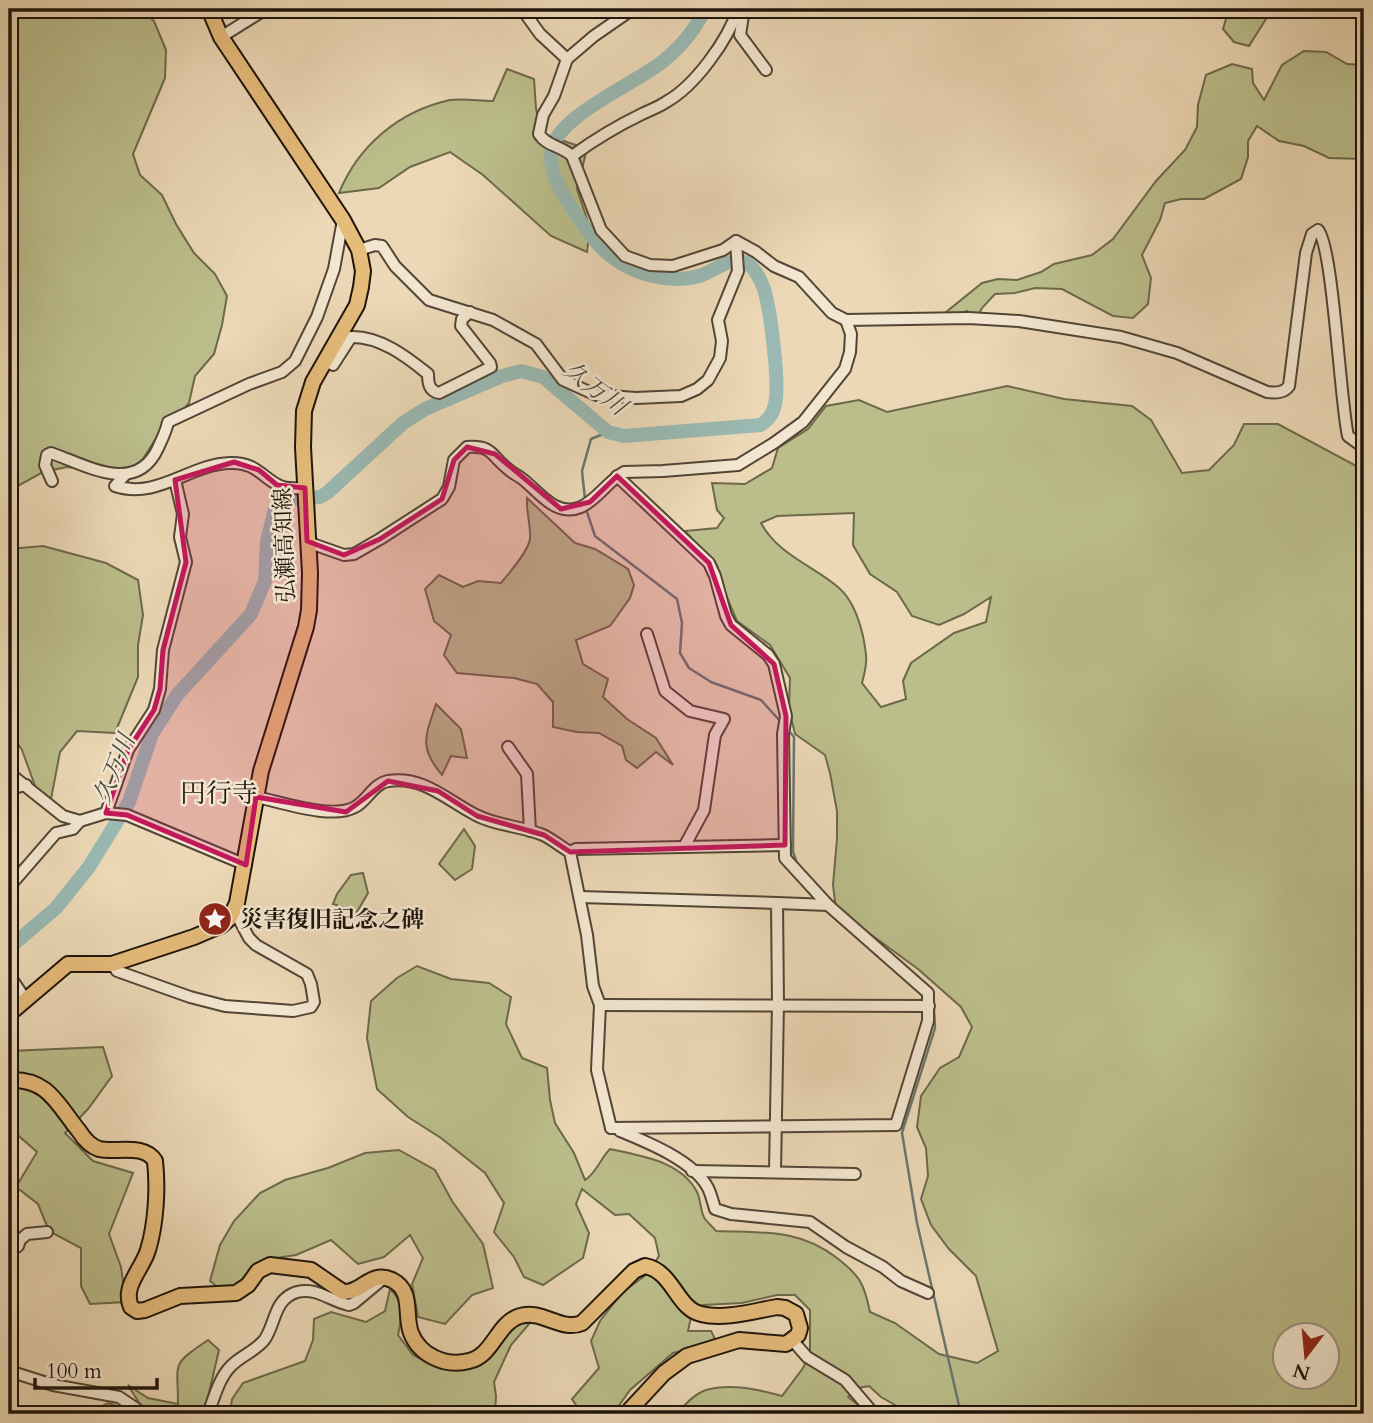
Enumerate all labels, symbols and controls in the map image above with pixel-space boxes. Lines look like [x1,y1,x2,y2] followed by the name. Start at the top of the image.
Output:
[556,354,636,425] water label: 久万川
[267,487,302,603] street label: 弘瀬高知線
[86,727,144,809] water label: 久万川
[180,776,258,811] district label: 円行寺
[196,900,234,938] place icon: 災害復旧記念之碑
[240,904,424,935] place label: 災害復旧記念之碑
[1272,1322,1342,1392] north arrow
[35,1346,158,1390] scale bar
[1290,1356,1313,1386] text: N
[46,1357,102,1386] text: 100 m

